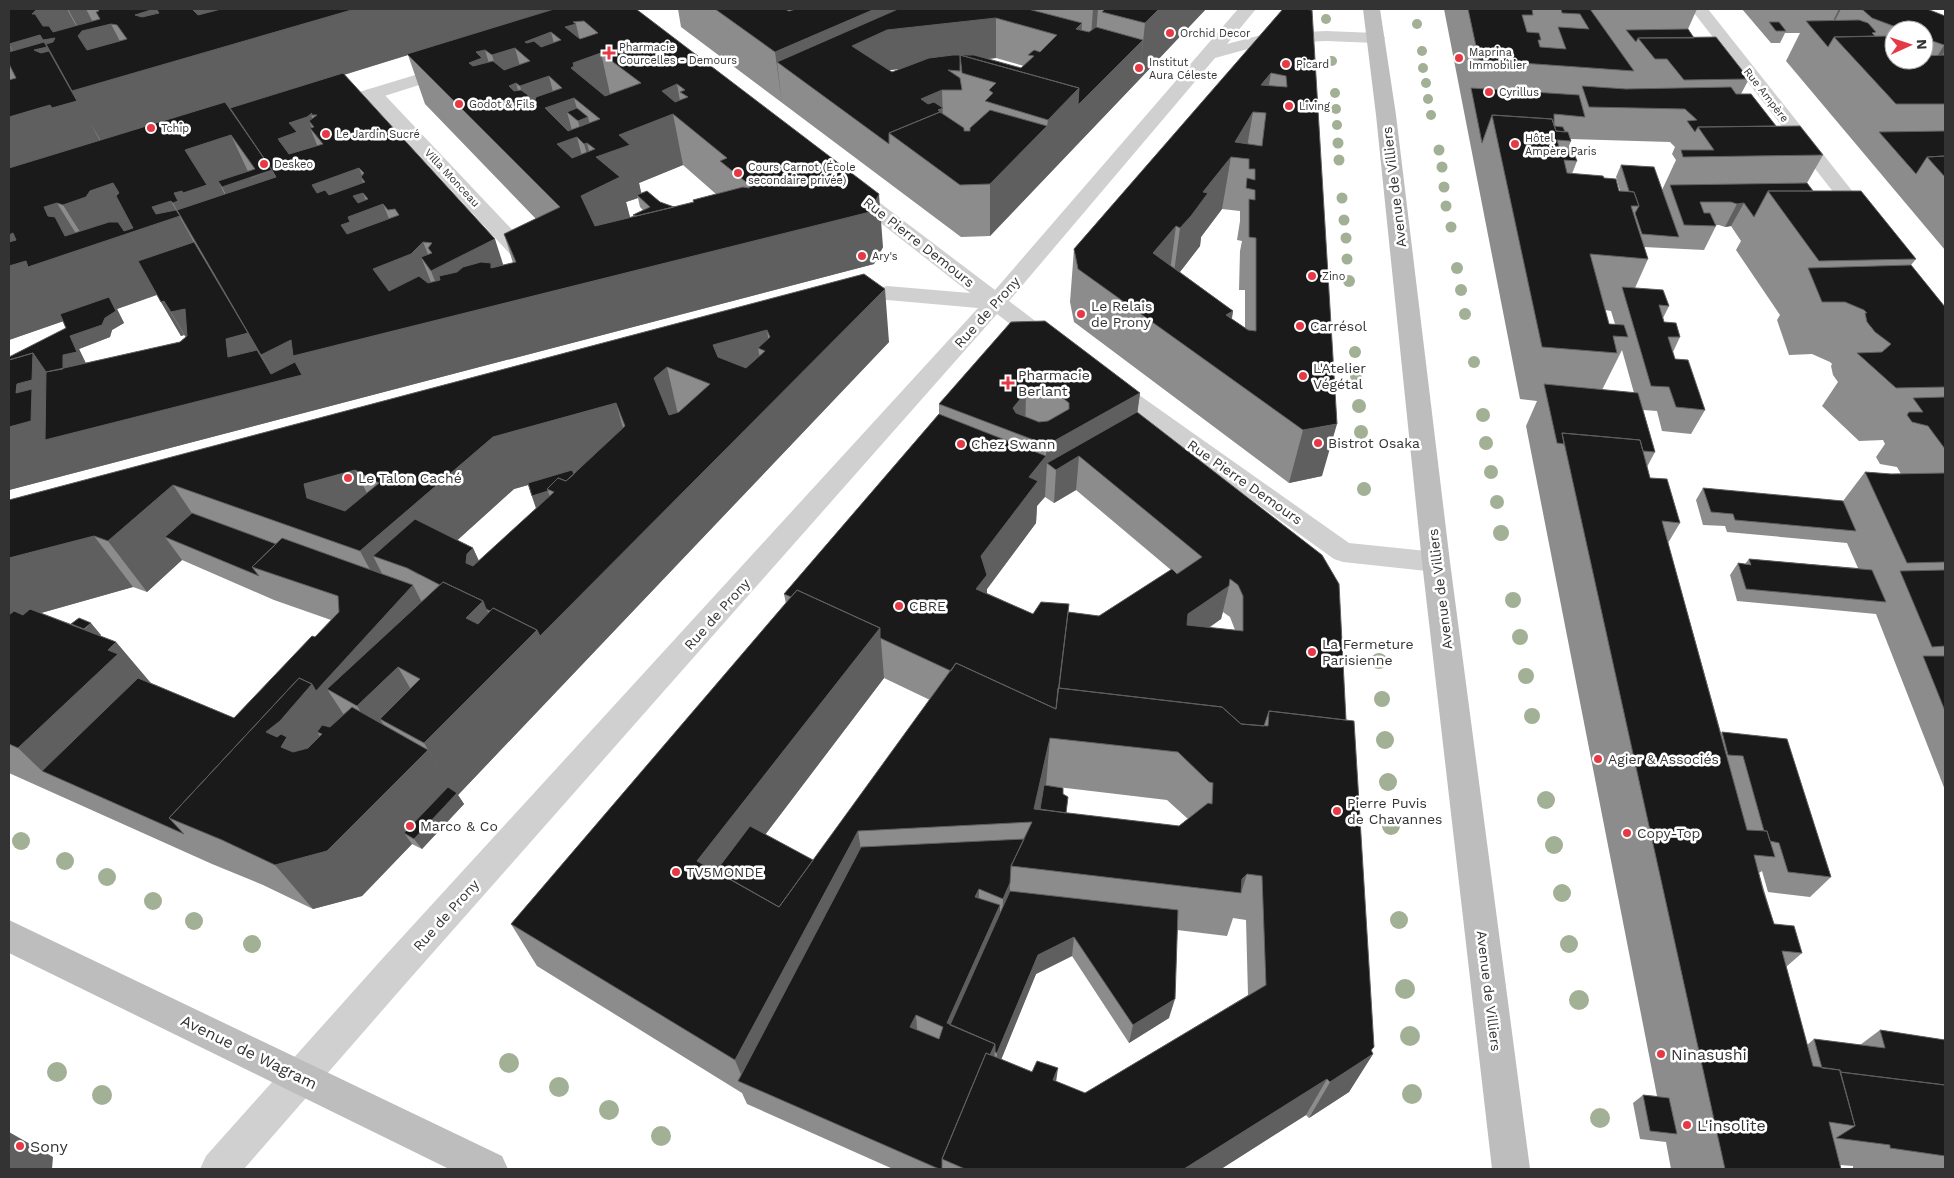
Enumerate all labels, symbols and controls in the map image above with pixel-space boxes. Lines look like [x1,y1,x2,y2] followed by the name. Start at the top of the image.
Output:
[1884,20,1934,70] north arrow
[1164,27,1176,39] marker: Orchid Decor
[1180,27,1251,40] place label: Orchid Decor
[1914,39,1930,50] text: N
[619,41,737,67] place label: Pharmacie Courcelles - Demours
[1469,46,1527,72] place label: Maprina Immobilier
[603,47,615,59] marker: Pharmacie Courcelles - Demours
[1453,52,1465,64] marker: Maprina Immobilier
[1149,56,1217,82] place label: Institut Aura Céleste
[1280,58,1292,70] marker: Picard
[1296,58,1329,71] place label: Picard
[1133,62,1145,74] marker: Institut Aura Céleste
[1741,65,1791,125] street label: Rue Ampère
[1483,86,1495,98] marker: Cyrillus
[1499,86,1539,99] place label: Cyrillus
[453,98,465,110] marker: Godot & Fils
[469,98,535,111] place label: Godot & Fils
[1283,100,1295,112] marker: Living
[1299,100,1330,113] place label: Living
[145,122,157,134] marker: Tchip
[161,122,189,135] place label: Tchip
[1379,126,1409,248] street label: Avenue de Villiers
[320,128,332,140] marker: Le Jardin Sucré
[336,128,420,141] place label: Le Jardin Sucré
[1525,132,1597,158] place label: Hôtel Ampère Paris
[1509,138,1521,150] marker: Hôtel Ampère Paris
[422,146,482,210] street label: Villa Monceau
[258,158,270,170] marker: Deskeo
[274,158,313,171] place label: Deskeo
[748,160,856,187] place label: Cours Carnot (École secondaire privée)
[732,167,744,179] marker: Cours Carnot (École secondaire privée)
[860,194,978,290] street label: Rue Pierre Demours
[856,250,868,262] marker: Ary's
[872,250,898,263] place label: Ary's
[1306,270,1318,282] marker: Zino
[1322,270,1345,283] place label: Zino
[951,272,1024,351] street label: Rue de Prony
[1091,298,1152,330] place label: Le Relais de Prony
[1075,308,1087,320] marker: Le Relais de Prony
[1310,318,1368,334] place label: Carrésol
[1294,320,1306,332] marker: Carrésol
[1313,360,1366,392] place label: L'Atelier Végétal
[1018,367,1090,399] place label: Pharmacie Berlant
[1297,370,1309,382] marker: L'Atelier Végétal
[1002,377,1014,389] marker: Pharmacie Berlant
[1328,435,1420,451] place label: Bistrot Osaka
[971,436,1055,452] place label: Chez Swann
[1185,436,1305,528] street label: Rue Pierre Demours
[1312,437,1324,449] marker: Bistrot Osaka
[955,438,967,450] marker: Chez Swann
[358,470,462,486] place label: Le Talon Caché
[342,472,354,484] marker: Le Talon Caché
[1425,528,1455,650] street label: Avenue de Villiers
[681,574,754,653] street label: Rue de Prony
[909,598,946,614] place label: CBRE
[893,600,905,612] marker: CBRE
[1322,636,1414,668] place label: La Fermeture Parisienne
[1306,646,1318,658] marker: La Fermeture Parisienne
[1608,751,1719,767] place label: Agier & Associés
[1592,753,1604,765] marker: Agier & Associés
[1347,795,1442,827] place label: Pierre Puvis de Chavannes
[1331,805,1343,817] marker: Pierre Puvis de Chavannes
[420,818,498,834] place label: Marco & Co
[404,820,416,832] marker: Marco & Co
[1637,825,1700,841] place label: Copy-Top
[1621,827,1633,839] marker: Copy-Top
[686,864,763,880] place label: TV5MONDE
[670,866,682,878] marker: TV5MONDE
[410,875,483,954] street label: Rue de Prony
[1474,930,1504,1052] street label: Avenue de Villiers
[178,1011,320,1093] street label: Avenue de Wagram
[1671,1045,1747,1064] place label: Ninasushi
[1655,1048,1667,1060] marker: Ninasushi
[1697,1116,1766,1135] place label: L'insolite
[1681,1119,1693,1131] marker: L'insolite
[30,1137,69,1156] place label: Sony
[14,1140,26,1152] marker: Sony

